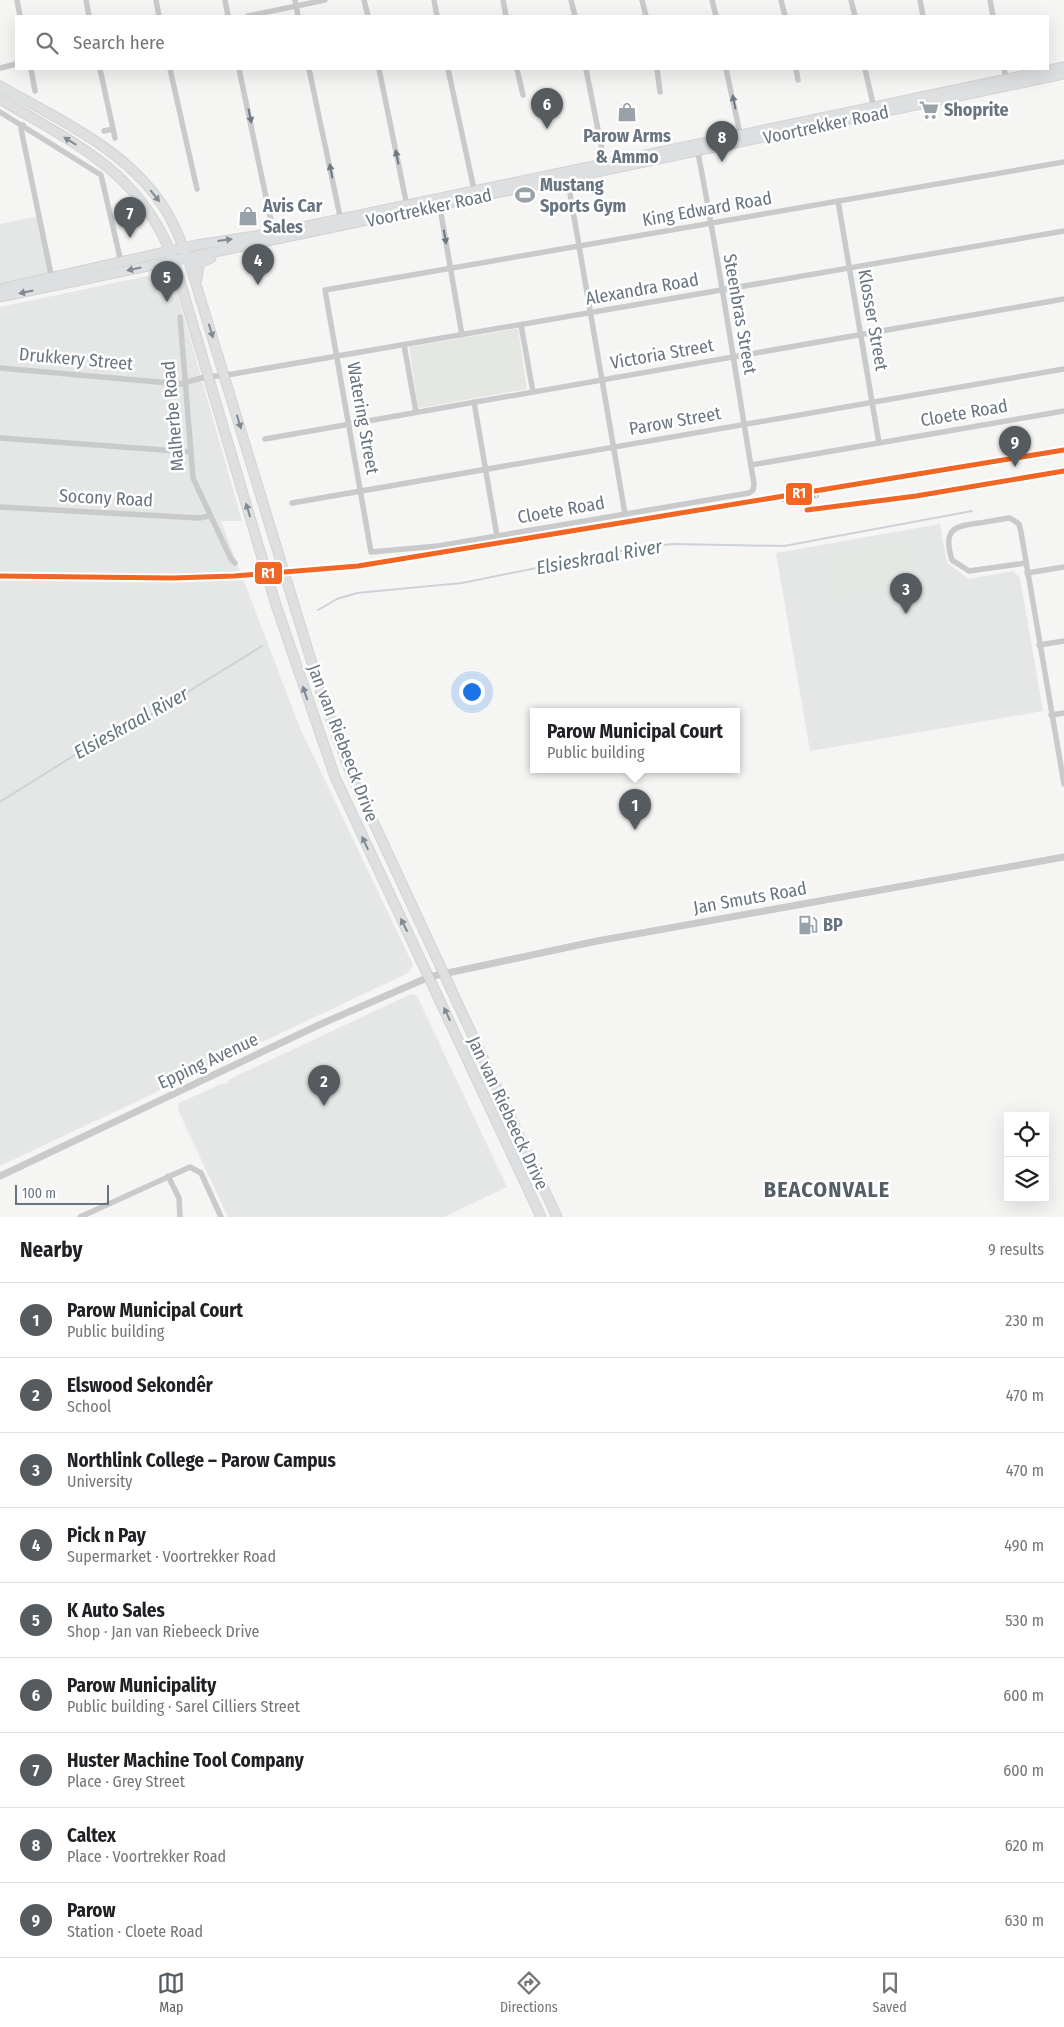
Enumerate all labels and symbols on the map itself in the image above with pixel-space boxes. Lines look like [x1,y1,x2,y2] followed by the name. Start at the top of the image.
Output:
[531,88,563,129] pin: 6
[730,95,738,110] one-way arrow
[918,99,940,121] supermarket icon: Shoprite
[944,99,1009,121] place label: Shoprite
[616,101,638,123] shop icon: Parow Arms & Ammo
[761,101,891,149] street label: Voortrekker Road
[246,109,254,125] one-way arrow
[706,121,738,162] pin: 8
[583,125,671,168] place label: Parow Arms & Ammo
[63,137,76,146] one-way arrow
[393,150,401,165] one-way arrow
[327,164,335,179] one-way arrow
[540,174,626,217] place label: Mustang Sports Gym
[364,184,494,232] street label: Voortrekker Road
[514,184,536,206] sports icon: Mustang Sports Gym
[640,187,774,231] street label: King Edward Road
[150,189,161,202] one-way arrow
[262,195,323,238] place label: Avis Car Sales
[114,197,146,238] pin: 7
[237,205,259,227] shop icon: Avis Car Sales
[441,229,449,245] one-way arrow
[217,236,233,244] one-way arrow
[242,244,274,285] pin: 4
[719,252,761,376] street label: Steenbras Street
[151,261,183,302] pin: 5
[126,266,142,274] one-way arrow
[584,268,700,310] street label: Alexandra Road
[853,268,893,372] street label: Klosser Street
[18,288,33,296] one-way arrow
[207,324,215,339] one-way arrow
[609,334,716,374] street label: Victoria Street
[18,343,134,375] street label: Drukkery Street
[157,360,189,472] street label: Malherbe Road
[342,360,384,476] street label: Watering Street
[919,395,1009,431] street label: Cloete Road
[627,402,723,440] street label: Parow Street
[235,415,243,430] one-way arrow
[999,426,1031,467] pin: 9
[785,482,813,506] line badge: R1
[58,485,154,511] street label: Socony Road
[792,485,806,502] text: R1
[516,492,606,528] street label: Cloete Road
[243,503,251,518] one-way arrow
[534,534,665,579] water label: Elsieskraal River
[254,561,283,585] line badge: R1
[261,565,275,582] text: R1
[890,573,922,614] pin: 3
[303,661,383,825] street label: Jan van Riebeeck Drive
[459,679,485,705] your location
[70,681,193,764] water label: Elsieskraal River
[300,685,308,700] one-way arrow
[619,789,651,830] pin: 1
[361,836,369,850] one-way arrow
[692,877,808,919] street label: Jan Smuts Road
[797,914,819,936] fuel station icon: BP
[823,914,843,936] place label: BP
[400,918,408,932] one-way arrow
[442,1007,450,1021] one-way arrow
[154,1028,262,1094] street label: Epping Avenue
[463,1033,553,1193] street label: Jan van Riebeeck Drive
[308,1065,340,1106] pin: 2
[764,1176,890,1203] district label: BEACONVALE
[15,1182,109,1205] scale bar

